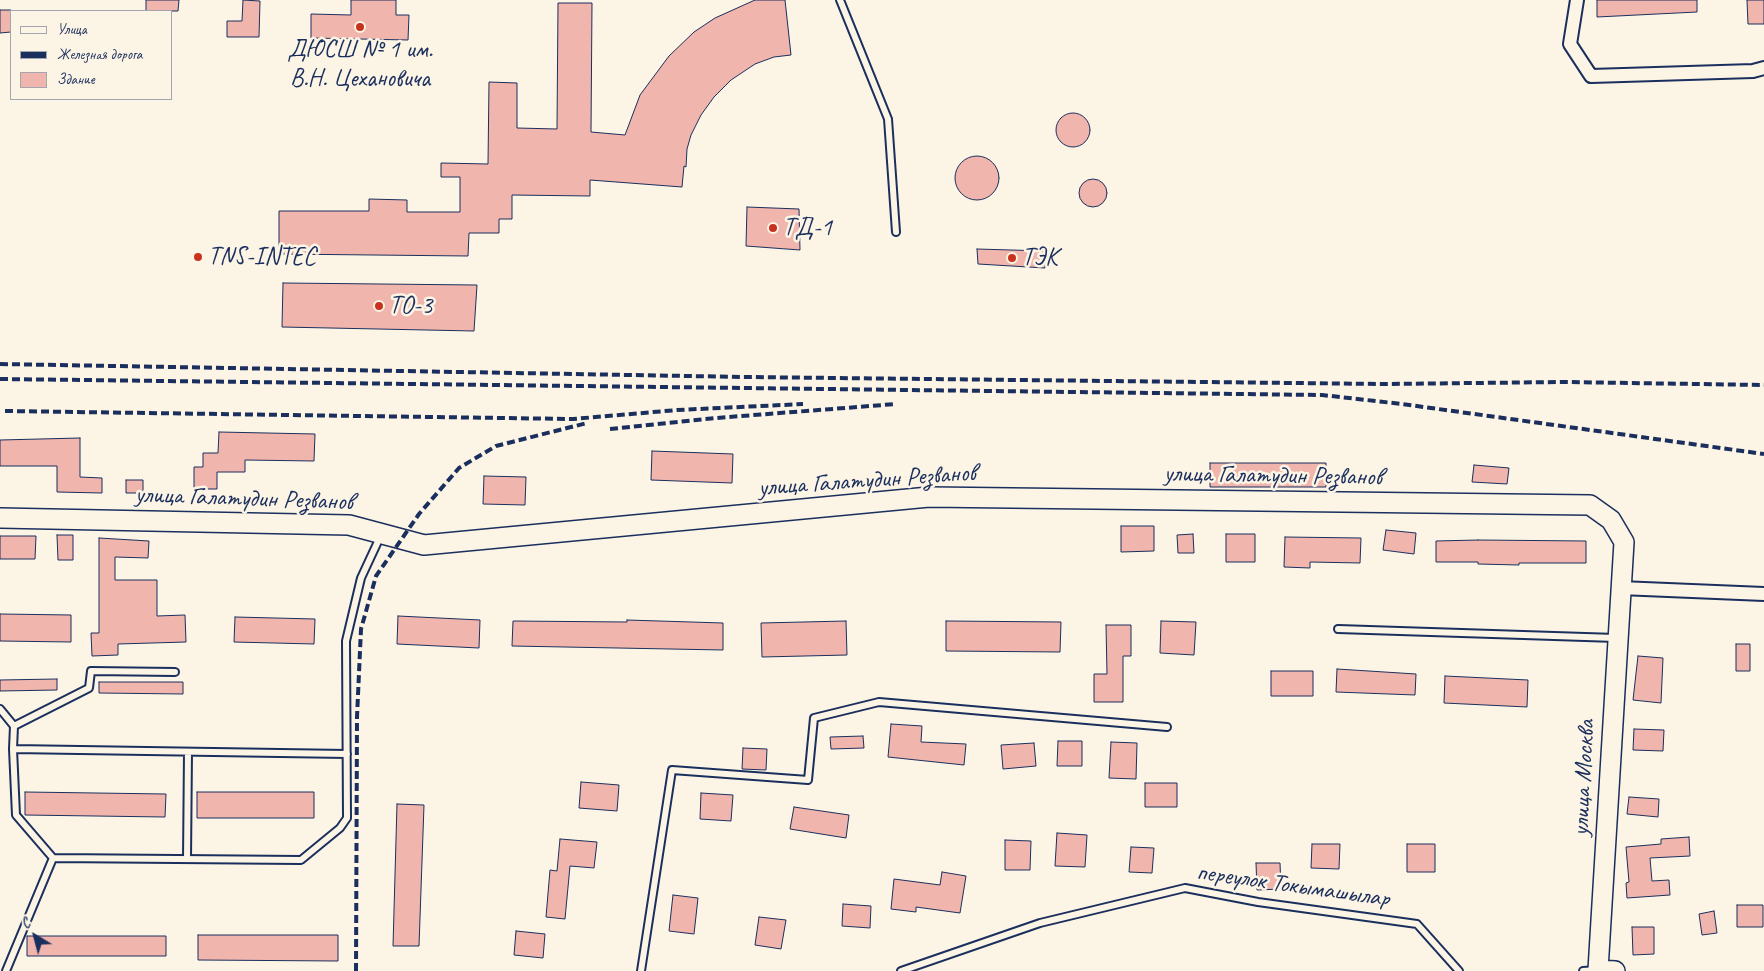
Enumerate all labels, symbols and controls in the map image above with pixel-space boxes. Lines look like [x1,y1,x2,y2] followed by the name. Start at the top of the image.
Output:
[10,10,172,100] legend
[57,20,87,39] text: Улица
[354,21,366,33] marker: ДЮСШ № 1 им. В.Н. Цехановича
[287,35,433,94] place label: ДЮСШ № 1 им. В.Н. Цехановича
[57,45,142,64] text: Железная дорога
[57,70,95,89] text: Здание
[783,213,832,243] place label: ТД-1
[767,222,779,234] marker: ТД-1
[208,242,316,272] place label: TNS-INTEC
[1022,243,1058,273] place label: ТЭК
[192,251,204,263] marker: TNS-INTEC
[1006,252,1018,264] marker: ТЭК
[389,291,432,321] place label: ТО-3
[373,300,385,312] marker: ТО-3
[757,458,977,504] street label: улица Галатудин Резванов
[1164,459,1382,493] street label: улица Галатудин Резванов
[134,480,354,518] street label: улица Галатудин Резванов
[1566,719,1602,837] street label: улица Москва
[1195,858,1391,914] street label: переулок Токымашылар
[10,911,60,961] north arrow
[18,915,34,932] text: С

